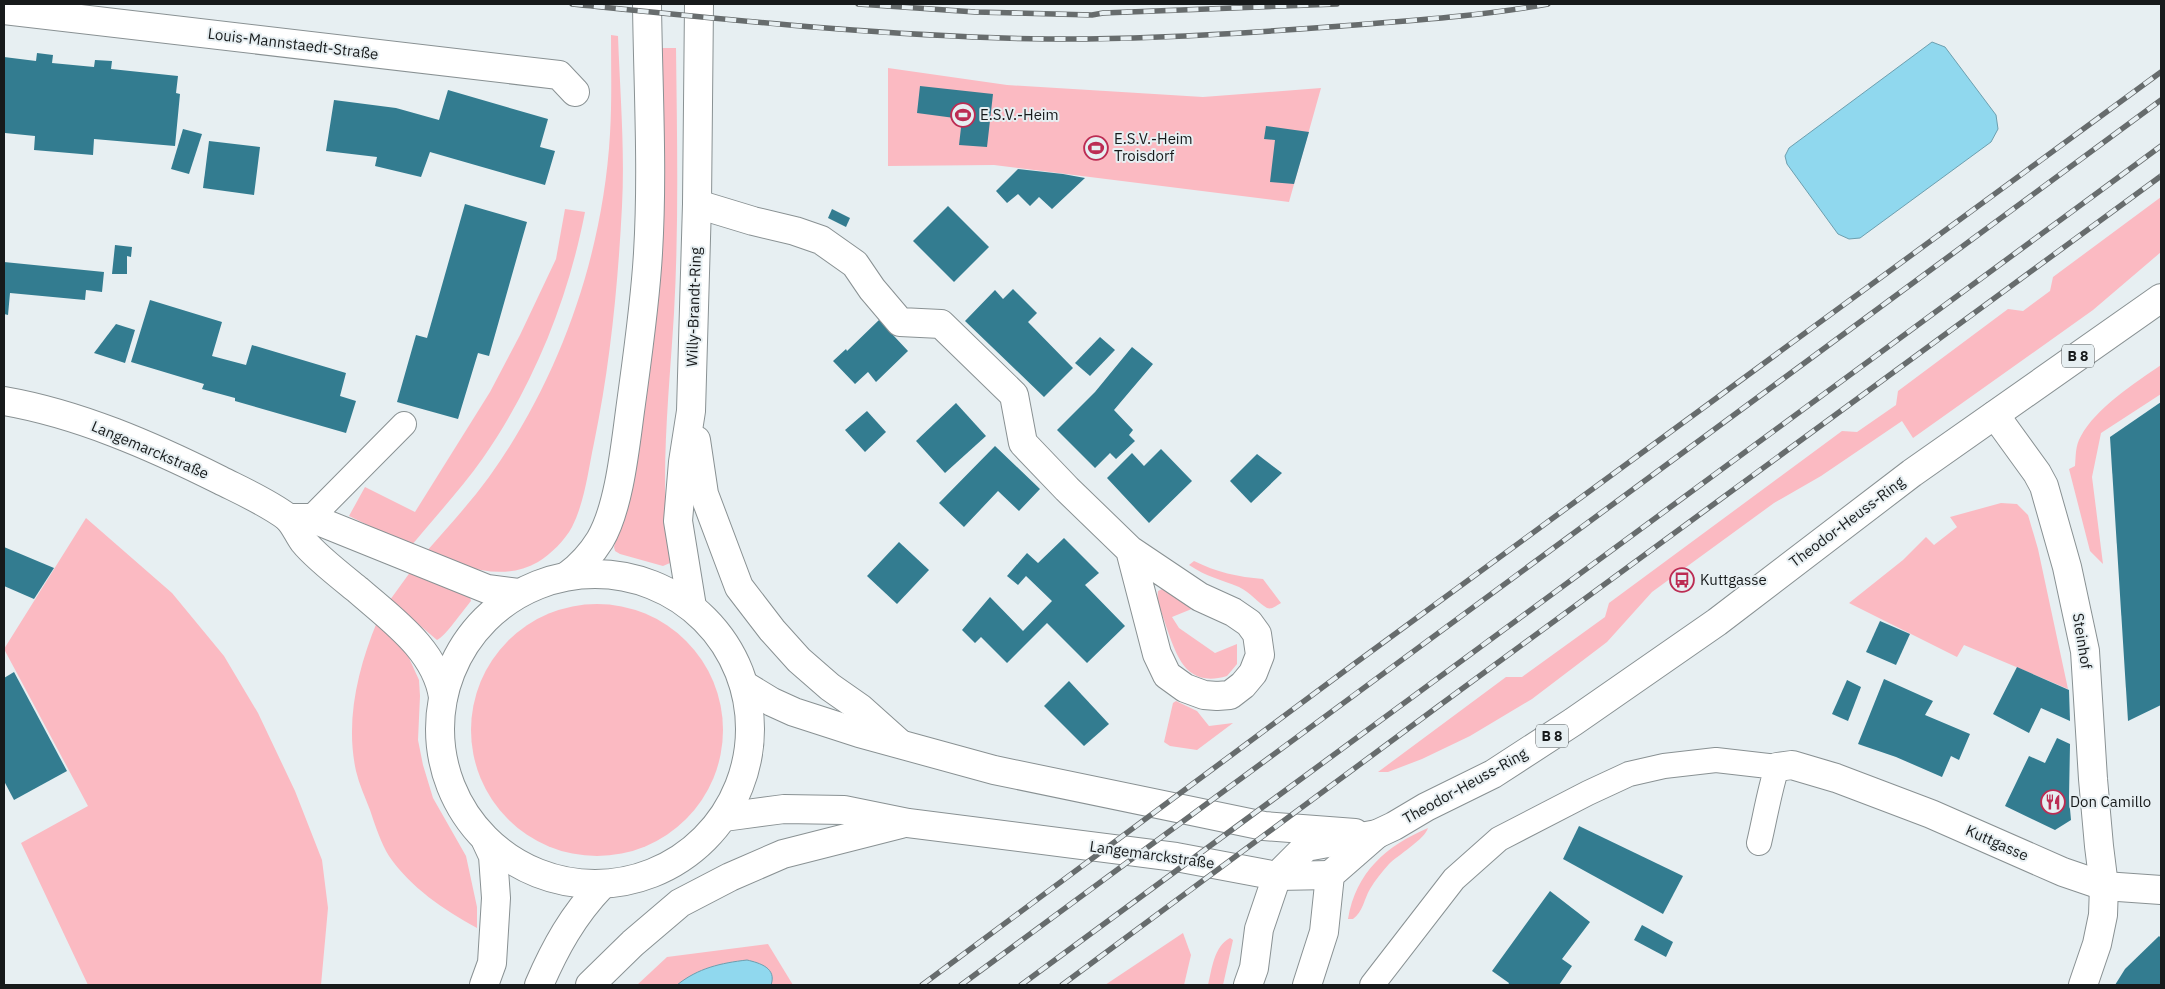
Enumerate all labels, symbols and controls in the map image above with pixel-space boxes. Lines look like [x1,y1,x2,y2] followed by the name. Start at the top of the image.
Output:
[207,24,379,63] street label: Louis-Mannstaedt-Straße
[950,102,976,128] sports icon: E.S.V.-Heim
[980,105,1059,124] place label: E.S.V.-Heim
[1114,129,1193,165] place label: E.S.V.-Heim Troisdorf
[1083,135,1109,161] sports icon: E.S.V.-Heim Troisdorf
[682,247,705,367] street label: Willy-Brandt-Ring
[2062,344,2094,368] road number: B 8
[89,416,212,483] street label: Langemarckstraße
[1785,472,1908,571] street label: Theodor-Heuss-Ring
[1669,567,1695,593] bus stop icon: Kuttgasse
[1700,570,1767,589] place label: Kuttgasse
[2069,612,2096,670] street label: Steinhof
[1536,724,1568,748] road number: B 8
[1399,743,1530,828] street label: Theodor-Heuss-Ring
[2040,789,2066,815] restaurant icon: Don Camillo
[2070,792,2151,811] place label: Don Camillo
[1963,820,2032,865] street label: Kuttgasse
[1089,836,1216,873] street label: Langemarckstraße

